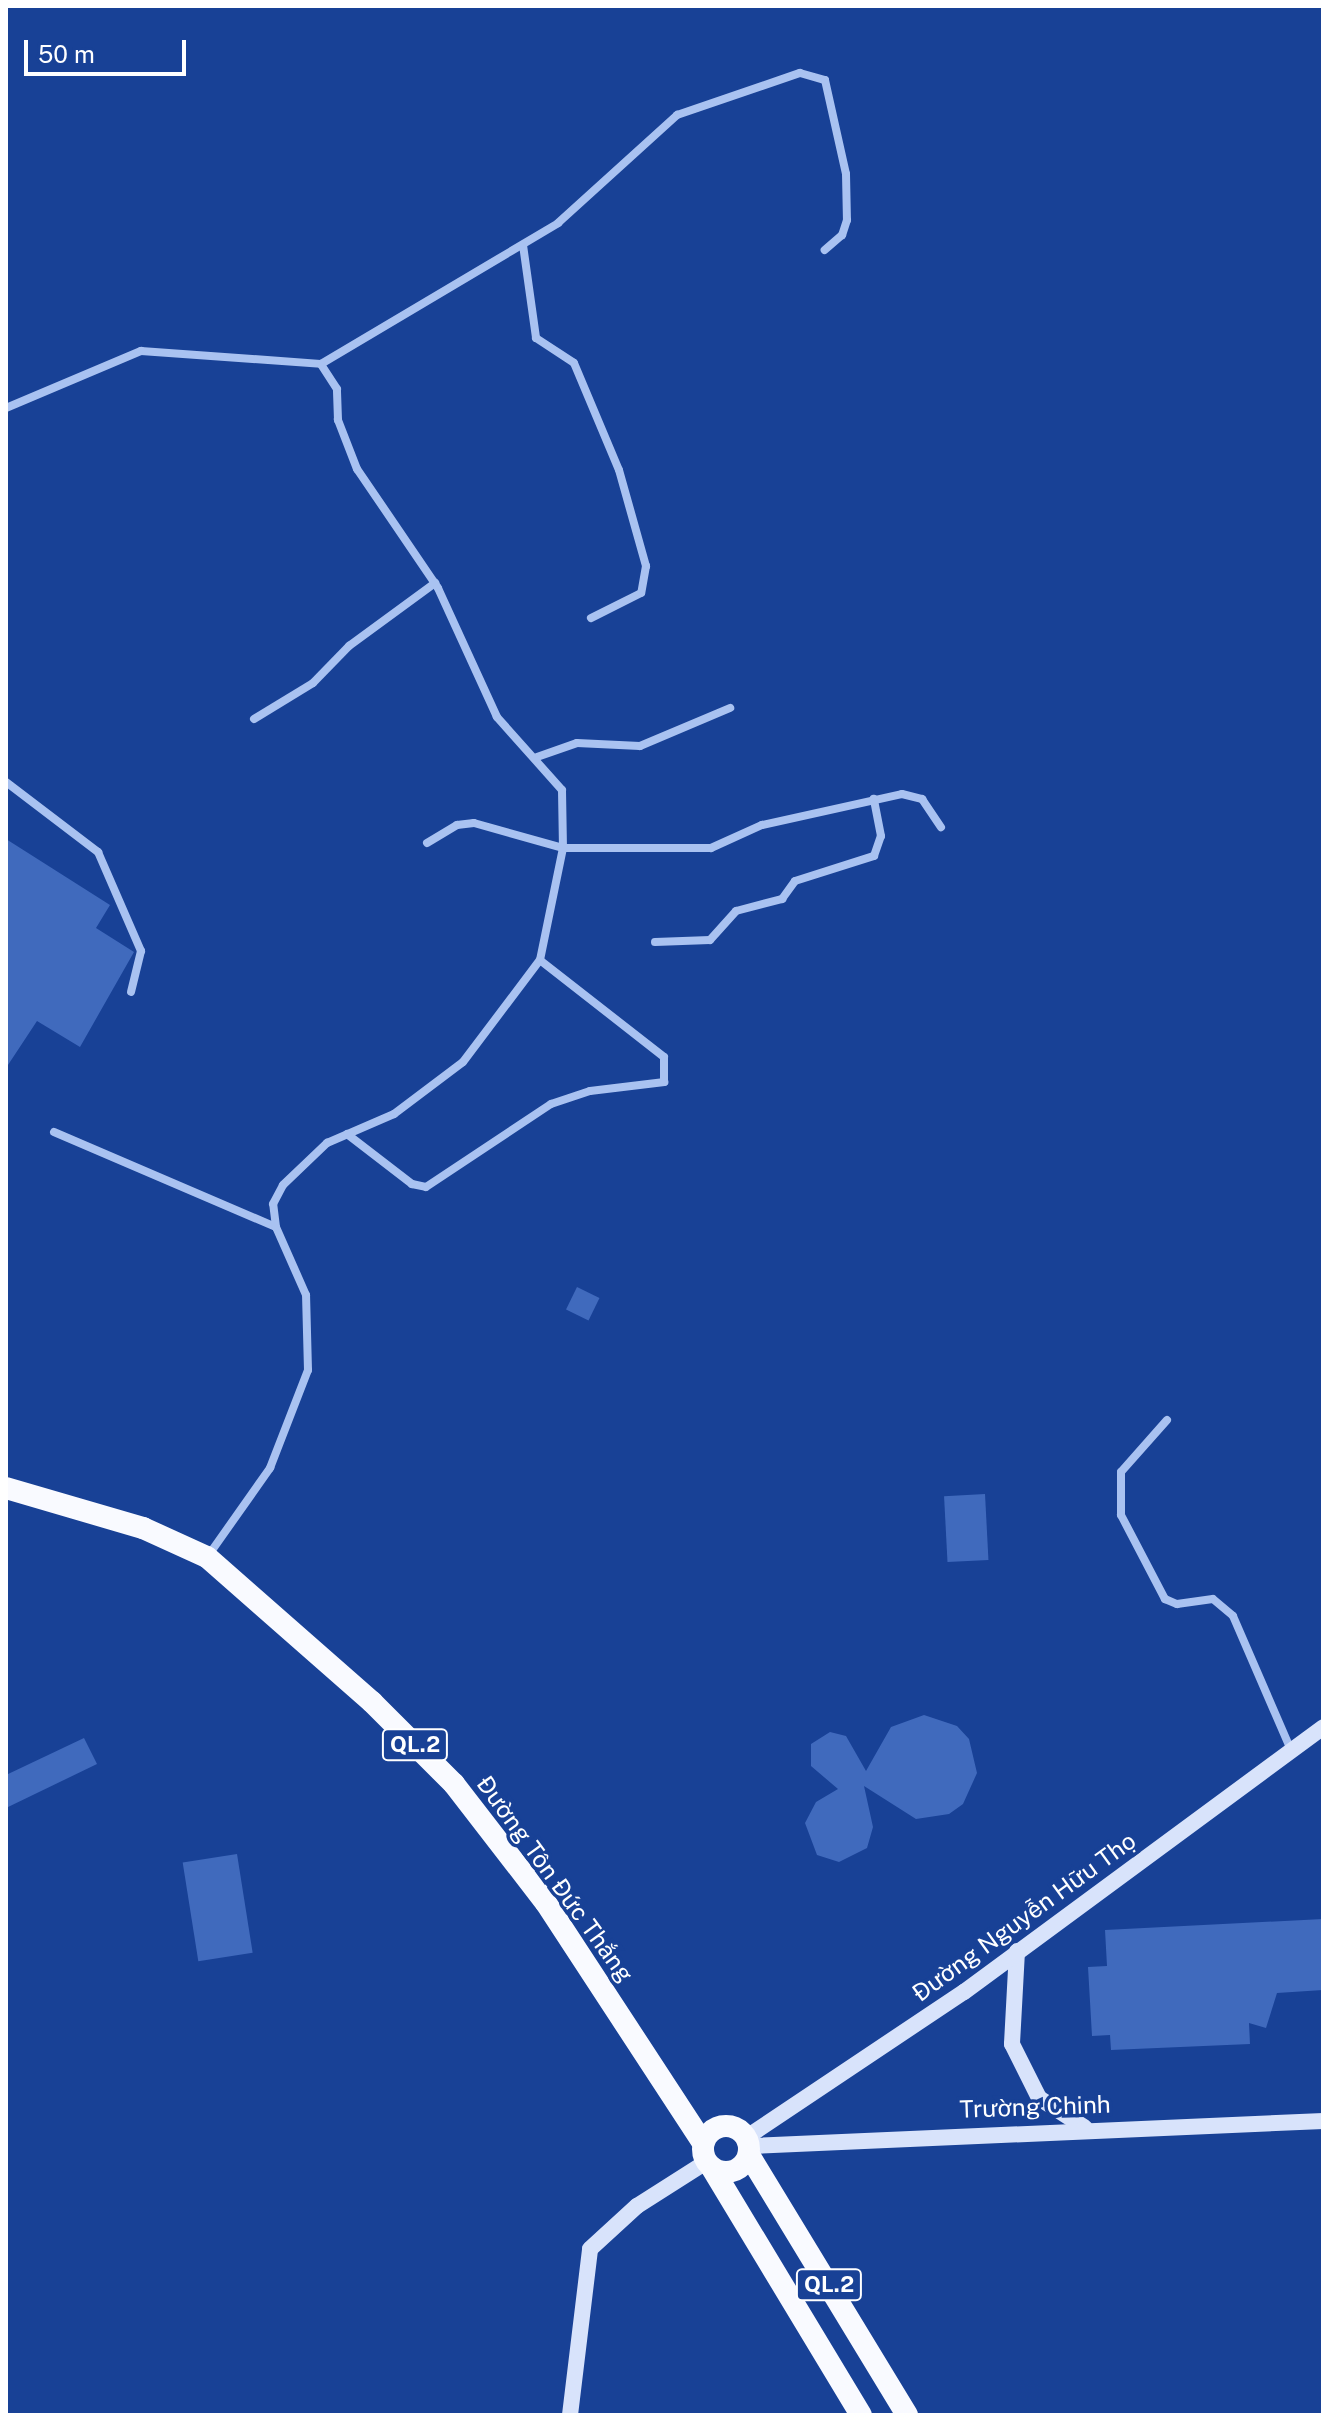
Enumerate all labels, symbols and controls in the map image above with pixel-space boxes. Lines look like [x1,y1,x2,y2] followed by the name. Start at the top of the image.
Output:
[28,24,190,74] scale bar
[38,40,95,68] text: 50 m
[381,1727,449,1763] road number: QL.2
[470,1770,640,1988] street label: Đường Tôn Đức Thắng
[907,1826,1141,2008] street label: Đường Nguyễn Hữu Thọ
[959,2090,1111,2124] street label: Trường Chinh
[795,2267,863,2303] road number: QL.2

